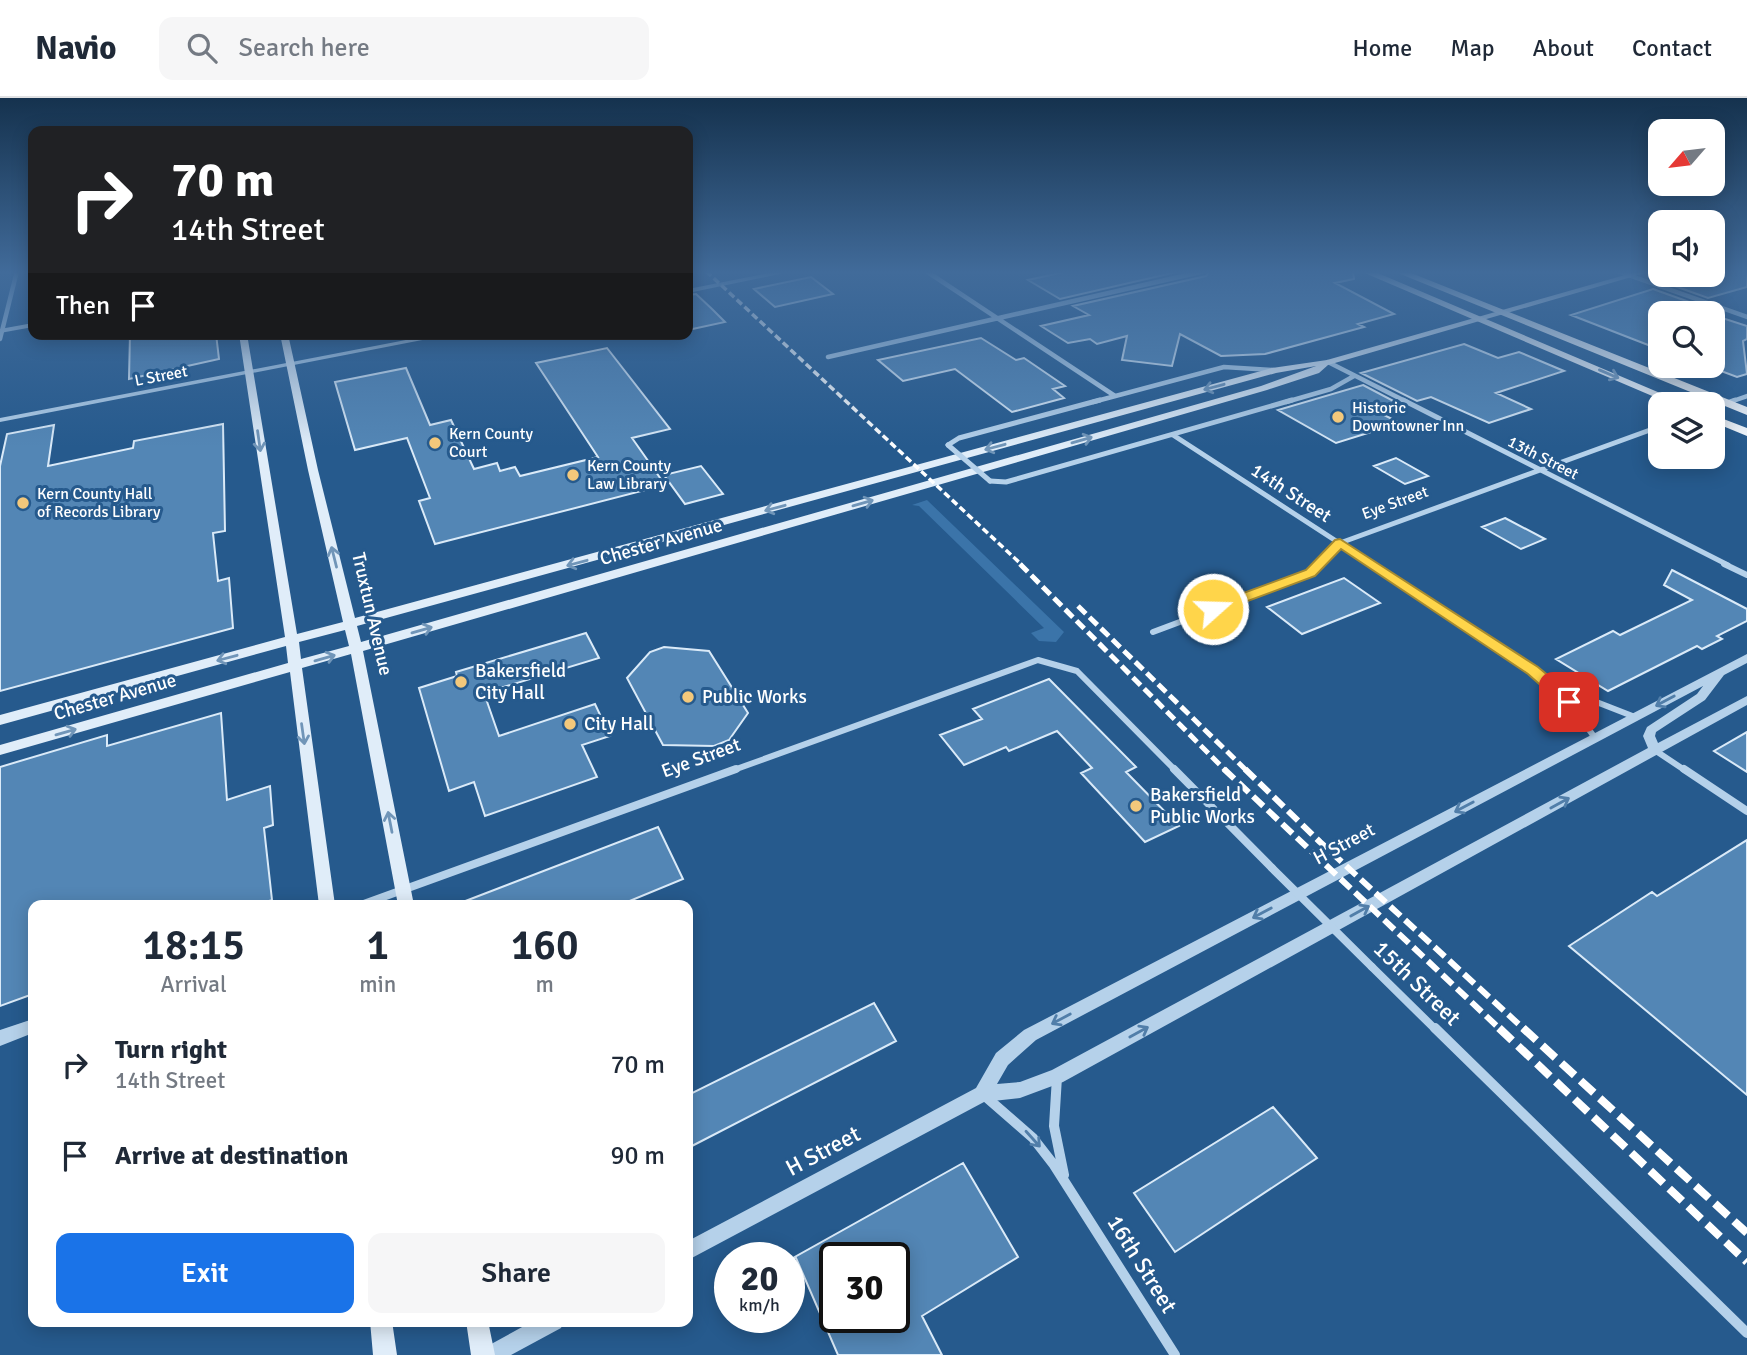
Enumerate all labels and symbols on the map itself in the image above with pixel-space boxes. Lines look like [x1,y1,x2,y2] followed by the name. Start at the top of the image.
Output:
[1648,119,1726,196] north arrow
[133,361,190,391] street label: L Street
[1598,369,1619,382] one-way arrow
[1203,381,1225,394] one-way arrow
[1352,398,1464,436] place label: Historic Downtowner Inn
[1330,409,1346,425] marker: Historic Downtowner Inn
[449,424,533,462] place label: Kern County Court
[253,429,266,452] one-way arrow
[1504,432,1582,485] street label: 13th Street
[1071,433,1093,446] one-way arrow
[427,435,443,451] marker: Kern County Court
[984,442,1006,455] one-way arrow
[587,456,671,494] place label: Kern County Law Library
[1246,458,1336,528] street label: 14th Street
[565,467,581,483] marker: Kern County Law Library
[1359,482,1431,524] street label: Eye Street
[37,484,161,522] place label: Kern County Hall of Records Library
[15,495,31,511] marker: Kern County Hall of Records Library
[852,496,874,509] one-way arrow
[765,502,787,515] one-way arrow
[597,513,725,571] street label: Chester Avenue
[327,546,340,569] one-way arrow
[346,550,398,678] street label: Truxtun Avenue
[566,557,588,570] one-way arrow
[1176,572,1250,646] position arrow
[410,623,432,636] one-way arrow
[314,650,336,663] one-way arrow
[216,652,238,665] one-way arrow
[475,659,566,705] place label: Bakersfield City Hall
[51,668,179,726] street label: Chester Avenue
[1539,672,1599,732] pin
[453,674,469,690] marker: Bakersfield City Hall
[702,685,807,709] place label: Public Works
[680,689,696,705] marker: Public Works
[1655,695,1676,709] one-way arrow
[584,712,654,736] place label: City Hall
[562,716,578,732] marker: City Hall
[297,722,310,745] one-way arrow
[54,724,76,737] one-way arrow
[658,733,744,783] street label: Eye Street
[1150,783,1255,829] place label: Bakersfield Public Works
[1549,795,1570,809] one-way arrow
[1128,798,1144,814] marker: Bakersfield Public Works
[1454,800,1474,814] one-way arrow
[382,811,396,834] one-way arrow
[1309,818,1379,870] street label: H Street
[1349,904,1370,918] one-way arrow
[1252,907,1273,920] one-way arrow
[1367,934,1467,1032] street label: 15th Street
[1051,1013,1072,1026] one-way arrow
[1128,1025,1148,1039] one-way arrow
[781,1119,865,1183] street label: H Street
[1025,1130,1041,1148] one-way arrow
[1100,1210,1184,1318] street label: 16th Street
[819,1242,910,1333] speed limit sign: 30

